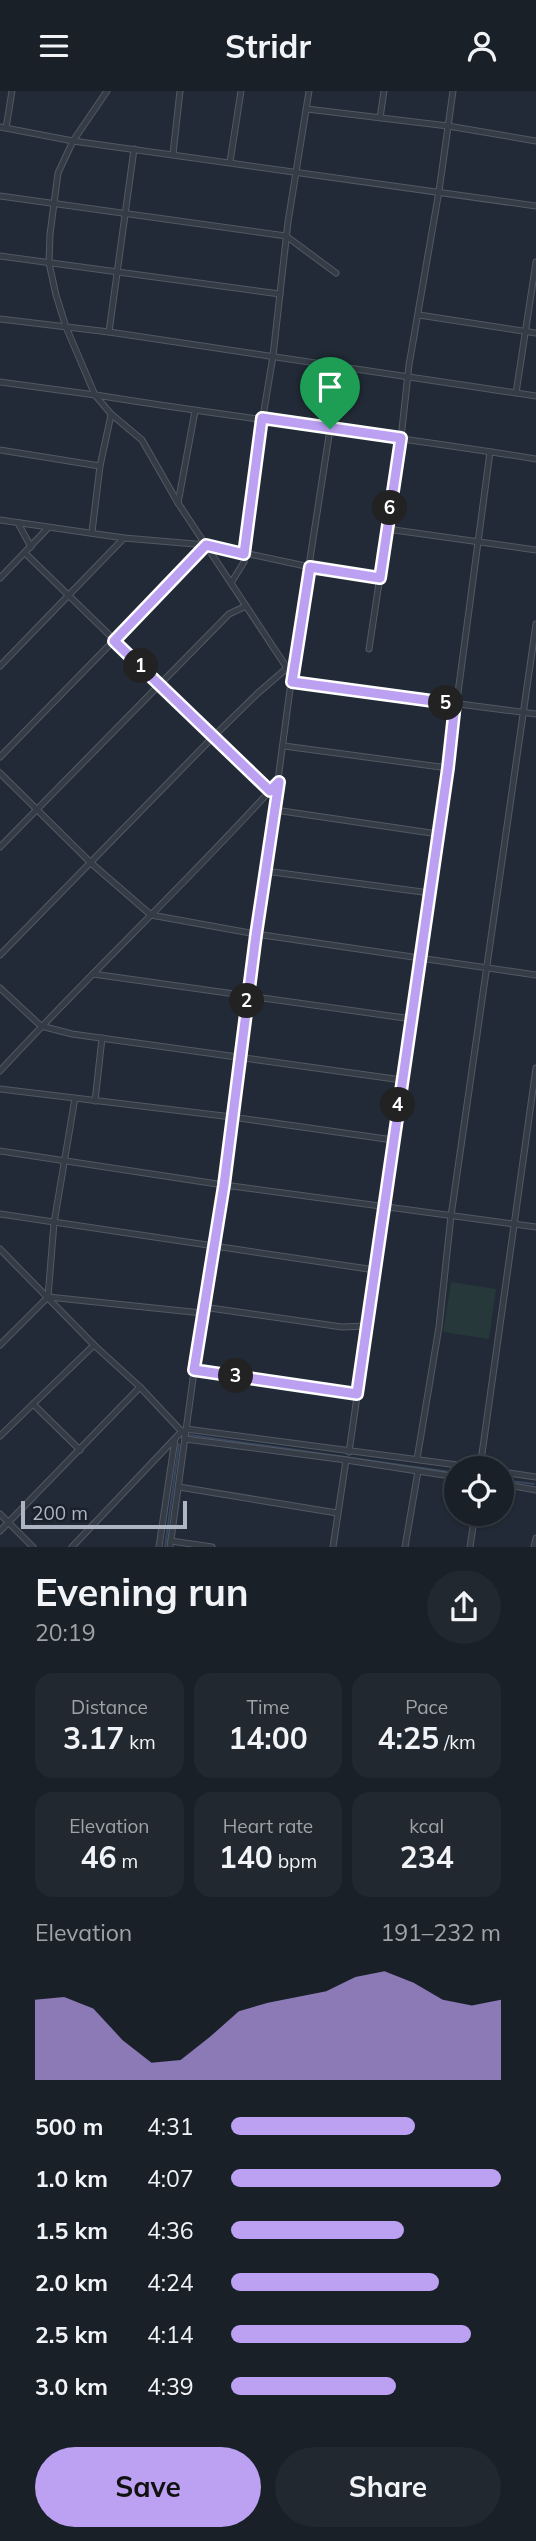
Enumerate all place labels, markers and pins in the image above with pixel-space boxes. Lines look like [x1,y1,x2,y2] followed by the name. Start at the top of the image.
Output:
[300,357,360,429] pin
[372,491,408,525] pin: 6
[124,649,158,683] pin: 1
[428,685,464,721] pin: 5
[230,983,264,1019] pin: 2
[380,1087,416,1123] pin: 4
[218,1359,254,1393] pin: 3

